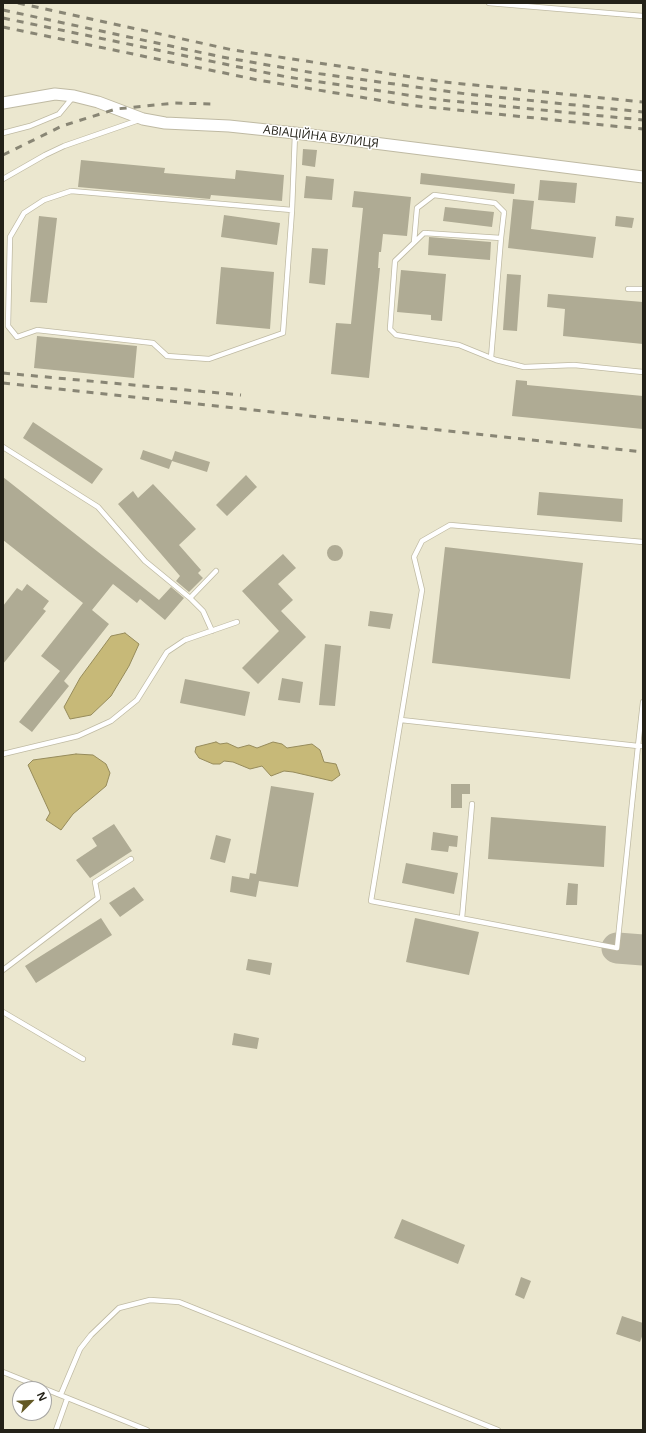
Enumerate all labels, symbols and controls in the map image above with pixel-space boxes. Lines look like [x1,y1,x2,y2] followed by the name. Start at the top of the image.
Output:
[262,123,380,151] street label: АВІАЦІЙНА ВУЛИЦЯ
[12,1381,52,1421] north arrow
[34,1389,51,1403] text: N

